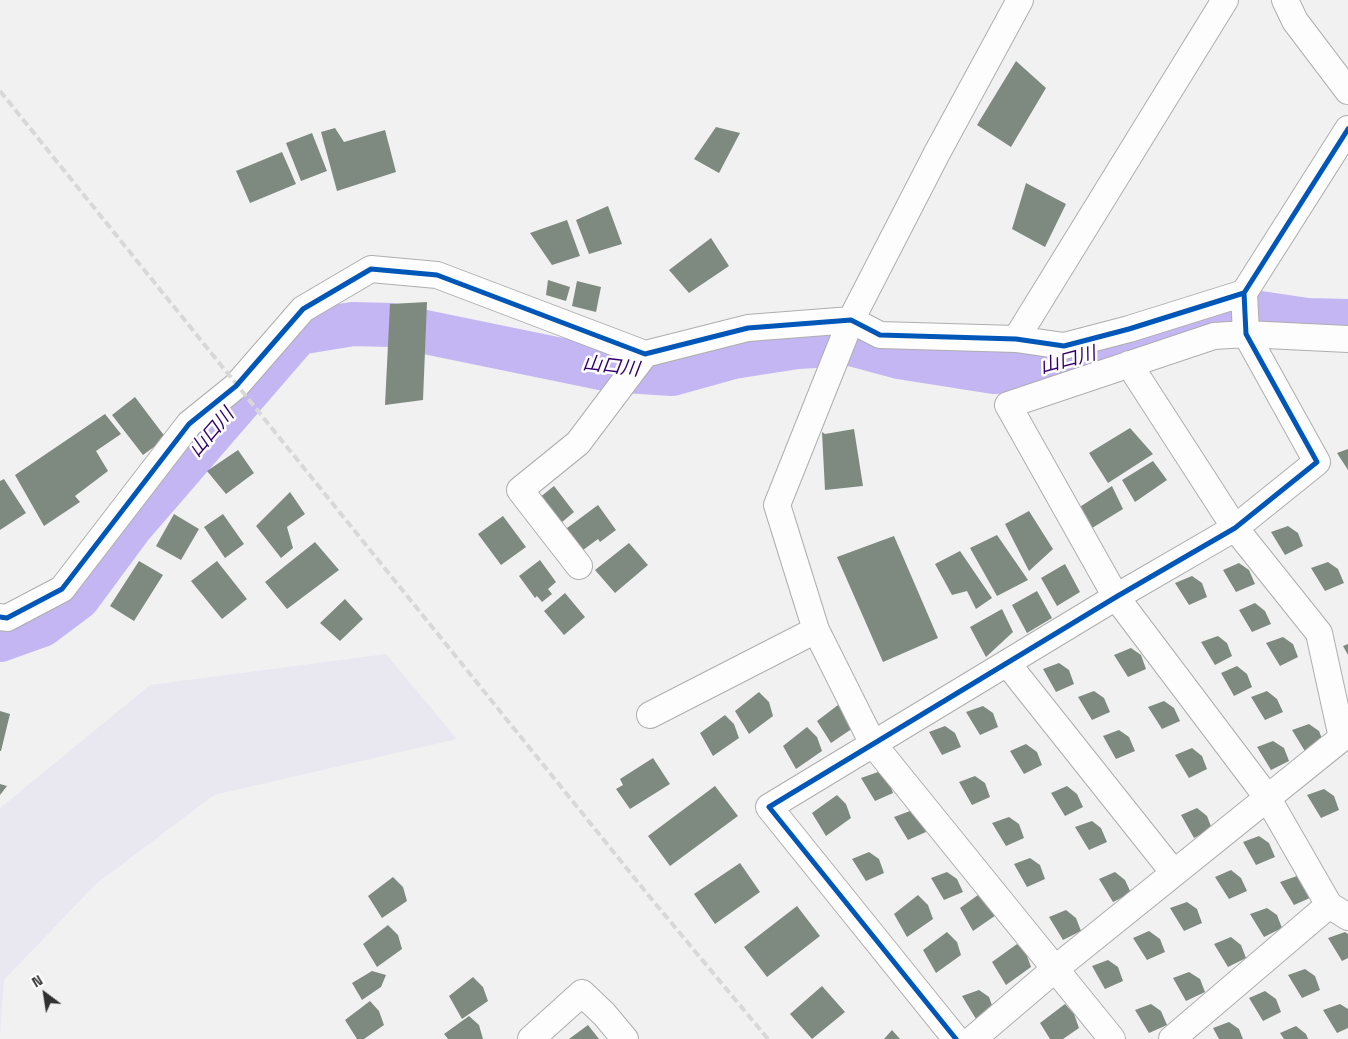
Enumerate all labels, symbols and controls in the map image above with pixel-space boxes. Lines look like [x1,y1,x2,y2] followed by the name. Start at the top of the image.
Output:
[1038,343,1098,379] water label: 山口川
[581,352,641,382] water label: 山口川
[185,404,239,462] water label: 山口川
[20,969,70,1019] north arrow
[29,971,46,991] text: N

